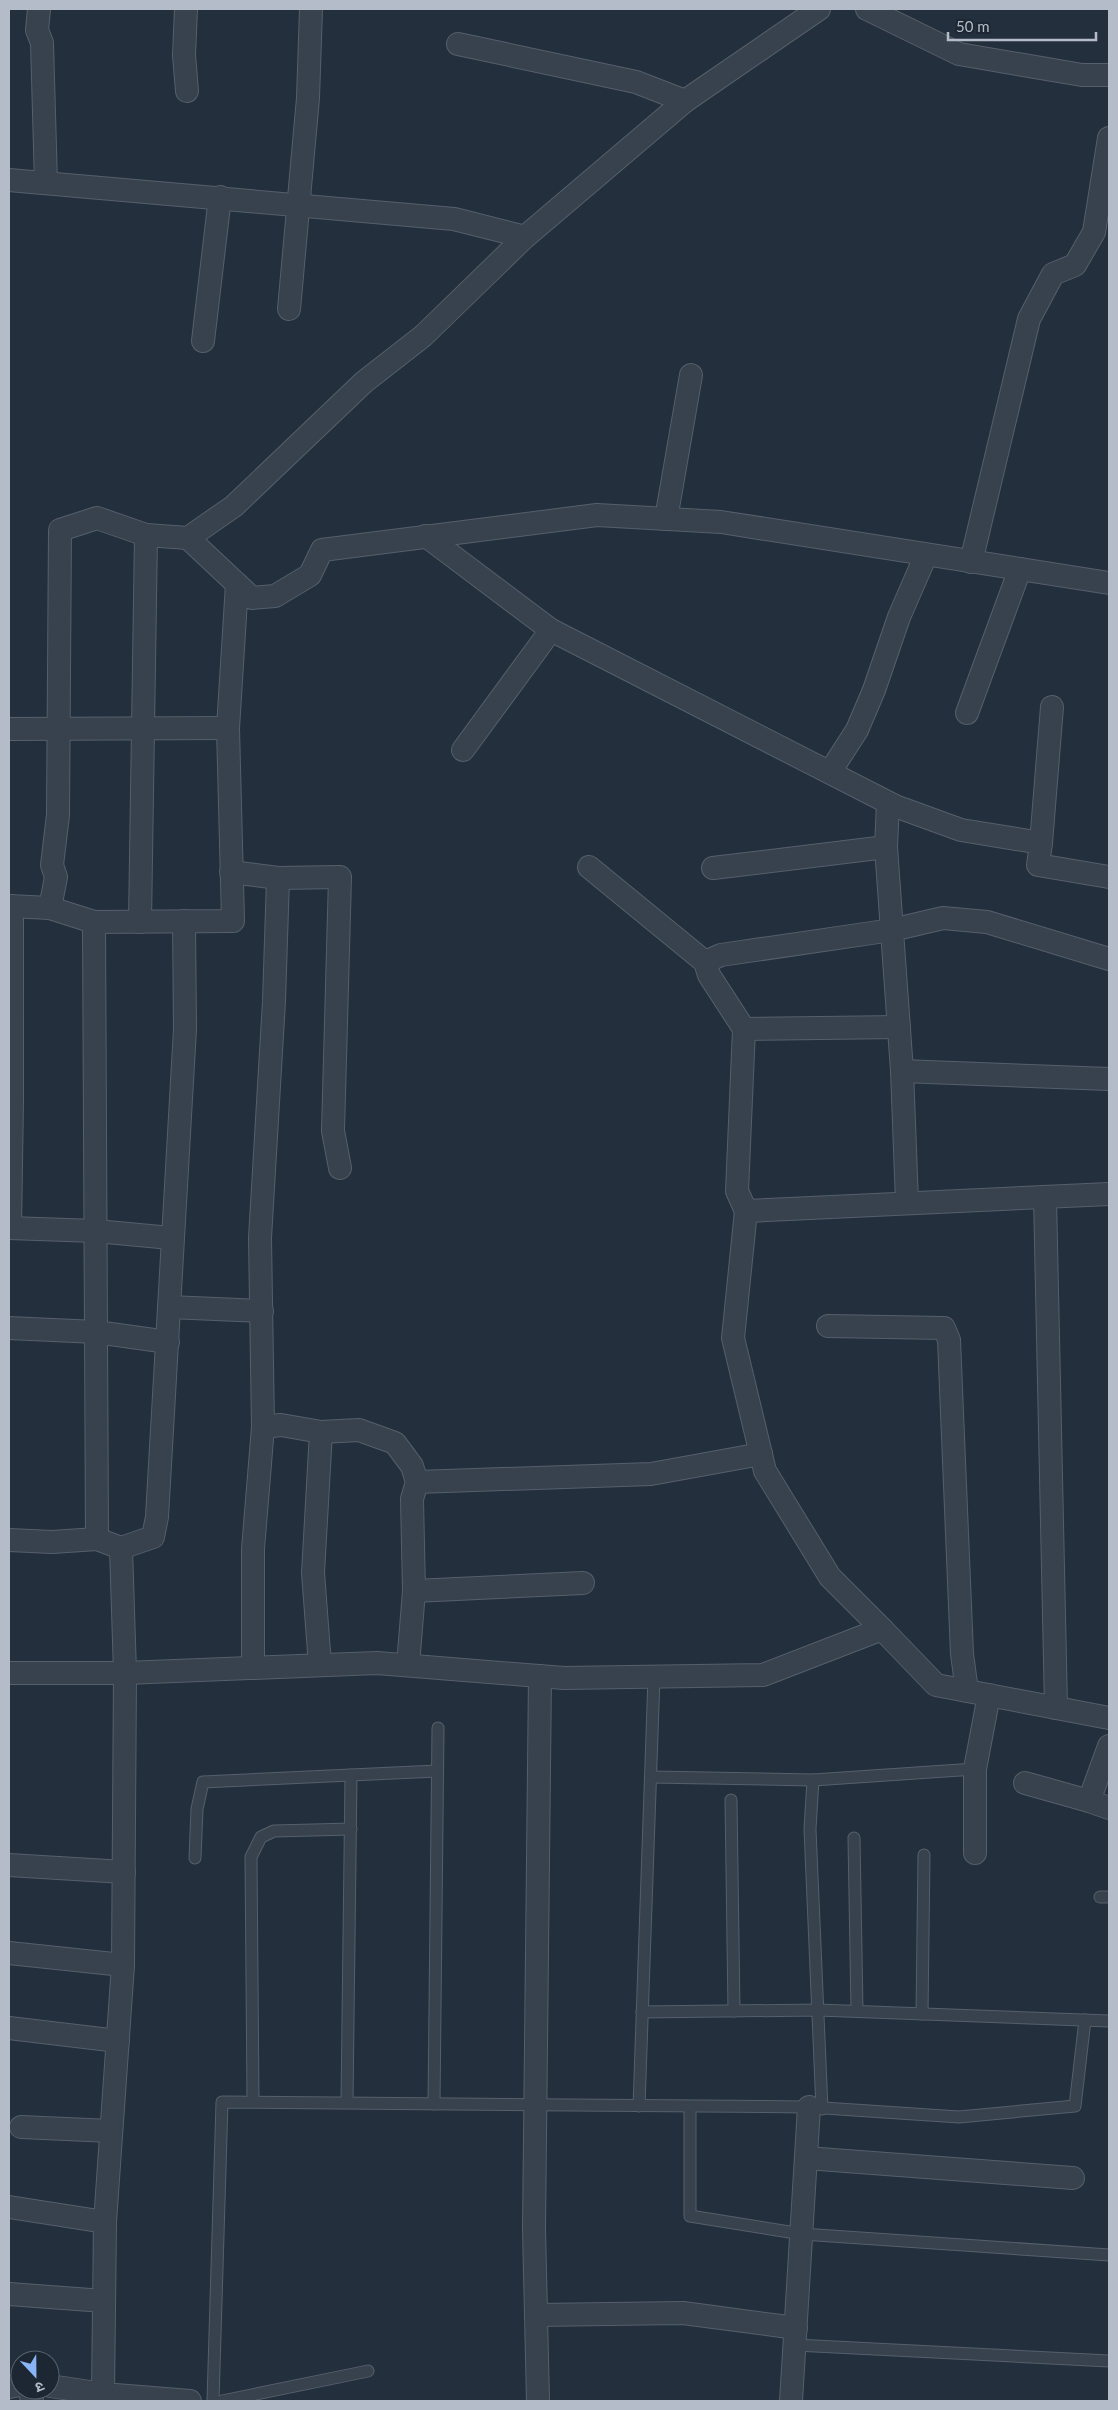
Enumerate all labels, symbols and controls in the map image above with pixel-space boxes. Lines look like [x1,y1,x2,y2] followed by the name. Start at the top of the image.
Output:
[948,10,1096,42] scale bar
[956,17,990,35] text: 50 m
[10,2350,60,2400] north arrow
[32,2378,47,2397] text: उ

